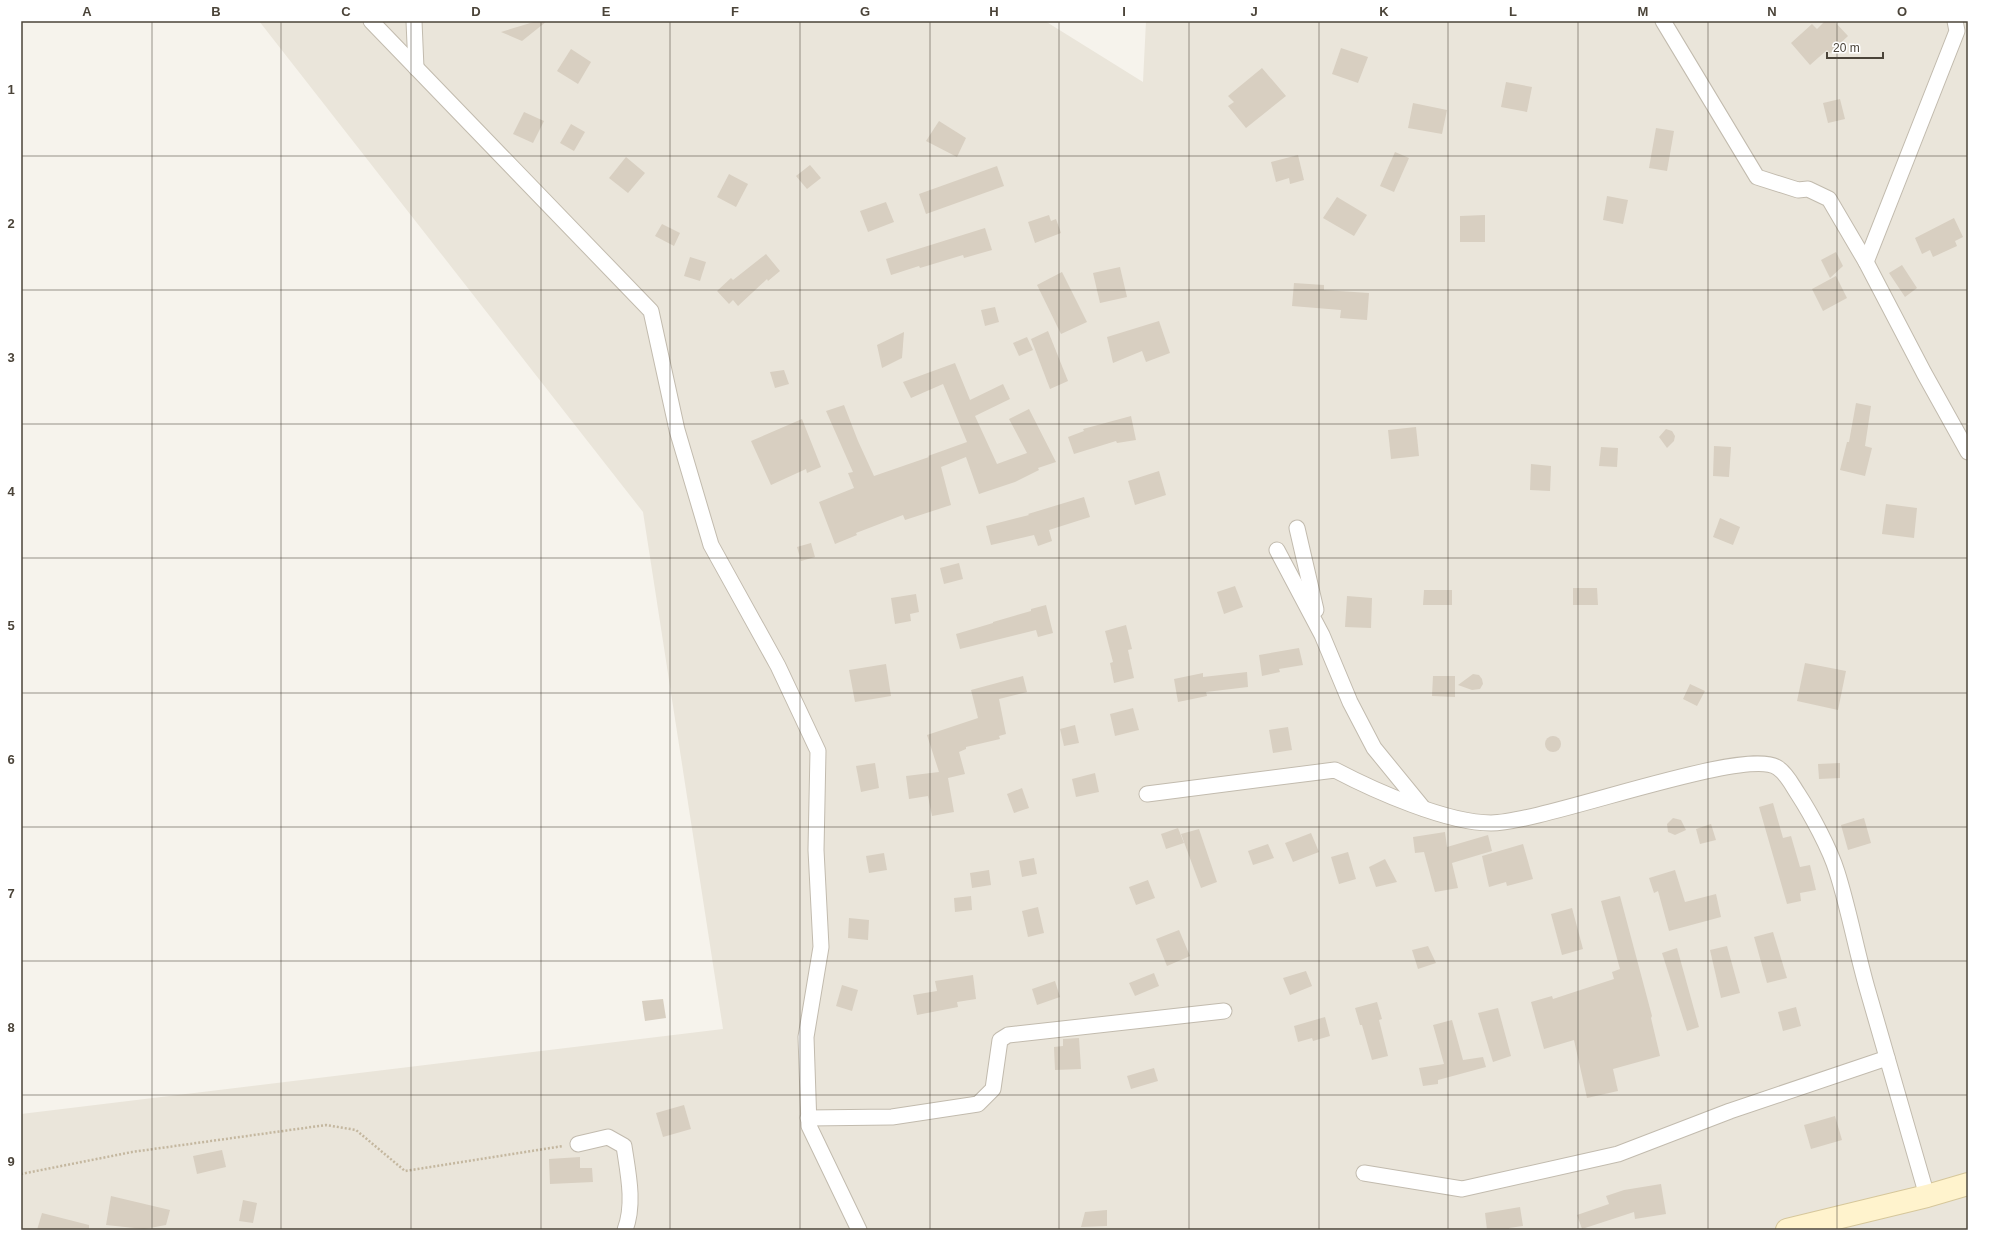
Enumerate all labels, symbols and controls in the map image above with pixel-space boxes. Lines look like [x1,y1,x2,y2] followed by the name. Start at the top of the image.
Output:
[82,4,92,19] text: A
[211,4,221,19] text: B
[341,4,351,19] text: C
[471,4,481,19] text: D
[602,4,611,19] text: E
[731,4,739,19] text: F
[860,4,870,19] text: G
[989,4,999,19] text: H
[1122,4,1126,19] text: I
[1250,4,1258,19] text: J
[1379,4,1389,19] text: K
[1509,4,1517,19] text: L
[1638,4,1648,19] text: M
[1767,4,1777,19] text: N
[1897,4,1907,19] text: O
[1827,34,1883,60] scale bar
[1833,41,1860,55] text: 20 m
[7,82,15,97] text: 1
[7,216,15,231] text: 2
[7,350,15,365] text: 3
[7,484,15,499] text: 4
[7,618,15,633] text: 5
[7,752,15,767] text: 6
[7,886,15,901] text: 7
[7,1020,15,1035] text: 8
[7,1154,15,1169] text: 9

